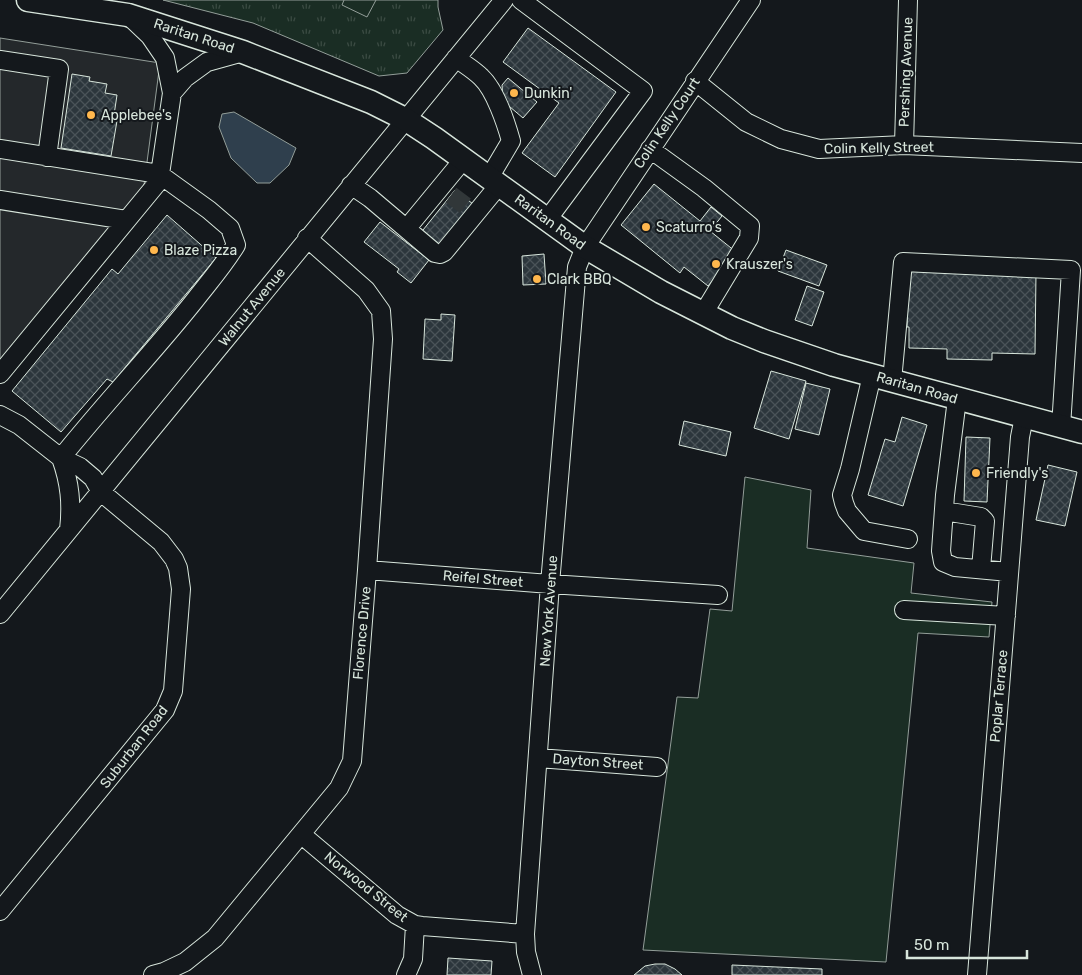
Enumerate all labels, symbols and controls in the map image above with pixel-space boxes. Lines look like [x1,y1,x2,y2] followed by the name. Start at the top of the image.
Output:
[151,15,237,57] street label: Raritan Road
[896,17,916,127] street label: Pershing Avenue
[630,74,704,172] street label: Colin Kelly Court
[524,85,572,102] place label: Dunkin'
[508,87,520,99] marker: Dunkin'
[101,107,172,124] place label: Applebee's
[85,109,97,121] marker: Applebee's
[824,139,935,157] street label: Colin Kelly Street
[511,190,589,254] street label: Raritan Road
[656,219,722,236] place label: Scaturro's
[640,221,652,233] marker: Scaturro's
[164,242,237,259] place label: Blaze Pizza
[148,244,160,256] marker: Blaze Pizza
[726,256,793,273] place label: Krauszer's
[710,258,722,270] marker: Krauszer's
[215,264,289,350] street label: Walnut Avenue
[547,271,611,288] place label: Clark BBQ
[531,273,543,285] marker: Clark BBQ
[874,368,960,408] street label: Raritan Road
[986,465,1048,482] place label: Friendly's
[970,467,982,479] marker: Friendly's
[537,555,561,667] street label: New York Avenue
[442,567,524,591] street label: Reifel Street
[349,585,375,680] street label: Florence Drive
[986,649,1012,743] street label: Poplar Terrace
[96,702,172,792] street label: Suburban Road
[552,750,644,774] street label: Dayton Street
[321,848,412,926] street label: Norwood Street
[907,928,1027,960] scale bar
[914,936,949,954] text: 50 m

